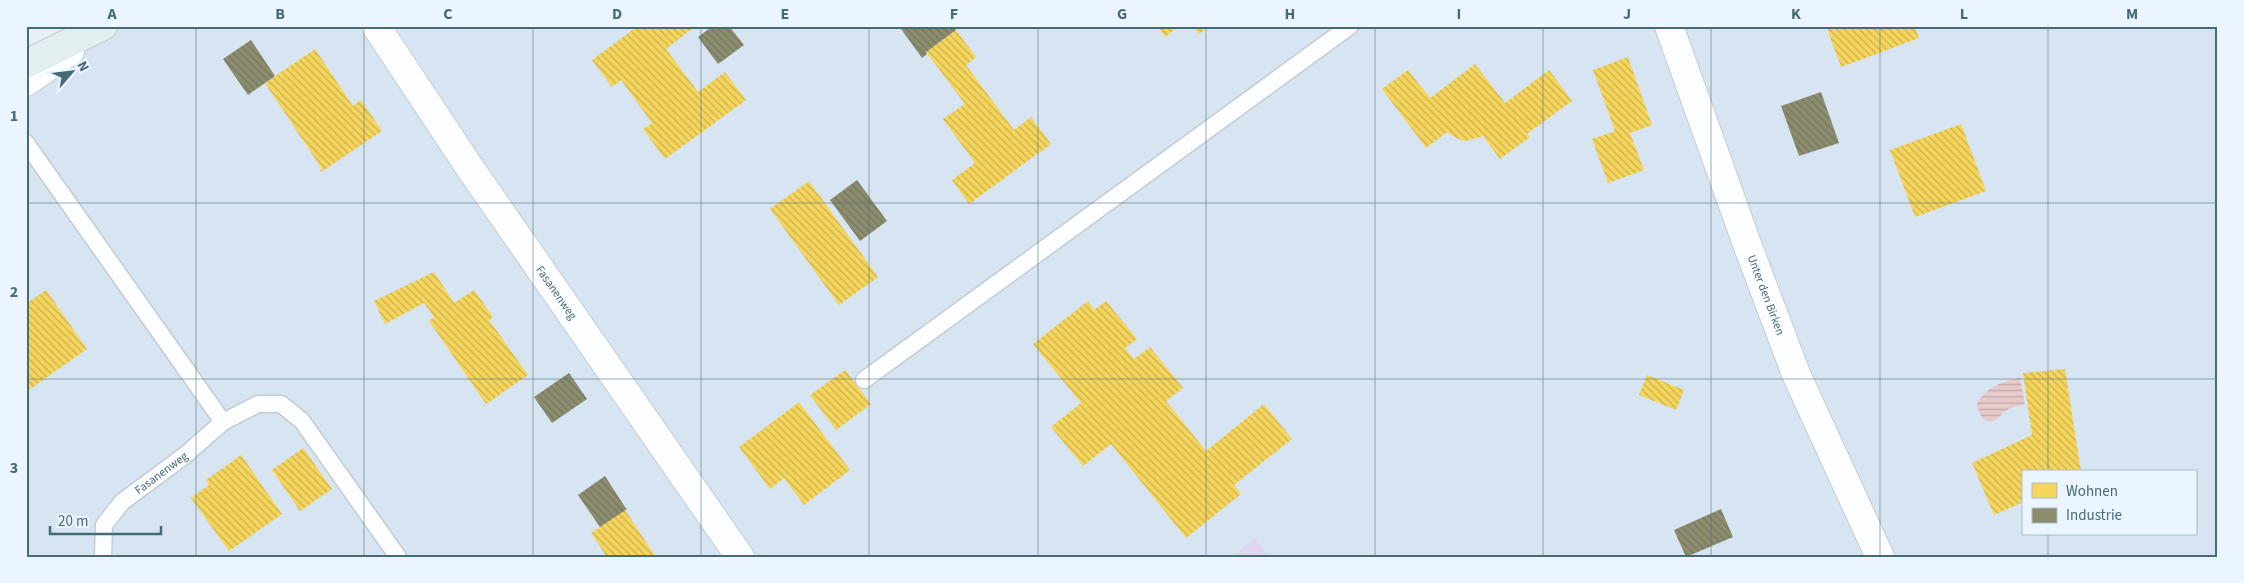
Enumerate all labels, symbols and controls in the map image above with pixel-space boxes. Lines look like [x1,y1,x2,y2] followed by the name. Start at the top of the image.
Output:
[106,3,117,25] text: A
[275,3,285,25] text: B
[443,3,453,25] text: C
[612,3,622,25] text: D
[781,3,789,25] text: E
[950,3,958,25] text: F
[1117,3,1127,25] text: G
[1285,3,1295,25] text: H
[1457,3,1461,25] text: I
[1623,3,1631,25] text: J
[1791,3,1801,25] text: K
[1960,3,1968,25] text: L
[2126,3,2138,25] text: M
[48,48,98,98] north arrow
[72,58,94,75] text: N
[10,105,18,127] text: 1
[1743,252,1789,338] street label: Unter den Birken
[531,262,581,323] street label: Fasanenweg
[10,281,18,303] text: 2
[131,448,192,499] street label: Fasanenweg
[10,457,18,479] text: 3
[2022,470,2196,536] legend
[2066,481,2118,502] text: Wohnen
[50,503,161,535] scale bar
[2066,505,2122,526] text: Industrie
[58,511,88,532] text: 20 m

